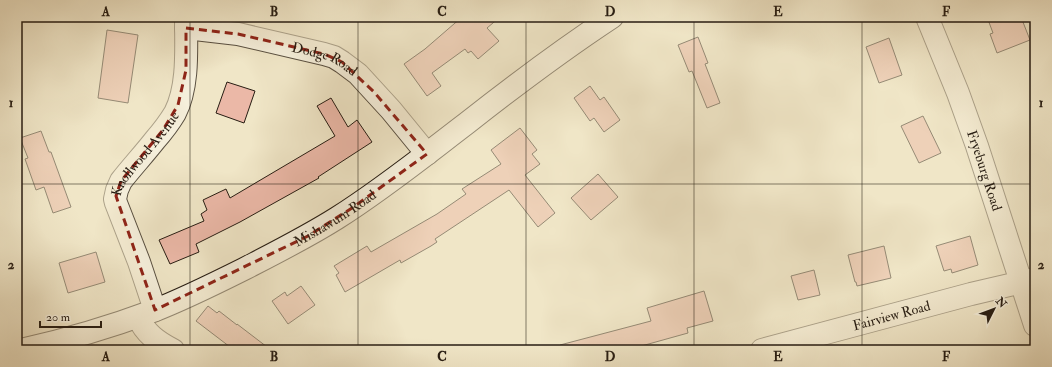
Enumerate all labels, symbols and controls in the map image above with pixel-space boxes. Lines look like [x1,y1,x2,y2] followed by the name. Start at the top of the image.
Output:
[101,4,111,20] text: A
[270,4,278,20] text: B
[437,4,447,20] text: C
[605,4,616,20] text: D
[773,4,783,20] text: E
[942,4,951,20] text: F
[290,38,361,79] street label: Dodge Road
[9,95,14,111] text: 1
[1039,95,1044,111] text: 1
[107,108,183,198] street label: Knollwood Avenue
[963,128,1006,213] street label: Fryeburg Road
[290,186,379,250] street label: Mishawum Road
[8,257,15,273] text: 2
[1038,257,1045,273] text: 2
[974,289,1014,329] north arrow
[992,294,1010,312] text: N
[851,297,932,334] street label: Fairview Road
[40,303,101,329] scale bar
[46,310,71,325] text: 20 m
[101,349,111,365] text: A
[270,349,278,365] text: B
[437,349,447,365] text: C
[605,349,616,365] text: D
[773,349,783,365] text: E
[942,349,951,365] text: F

